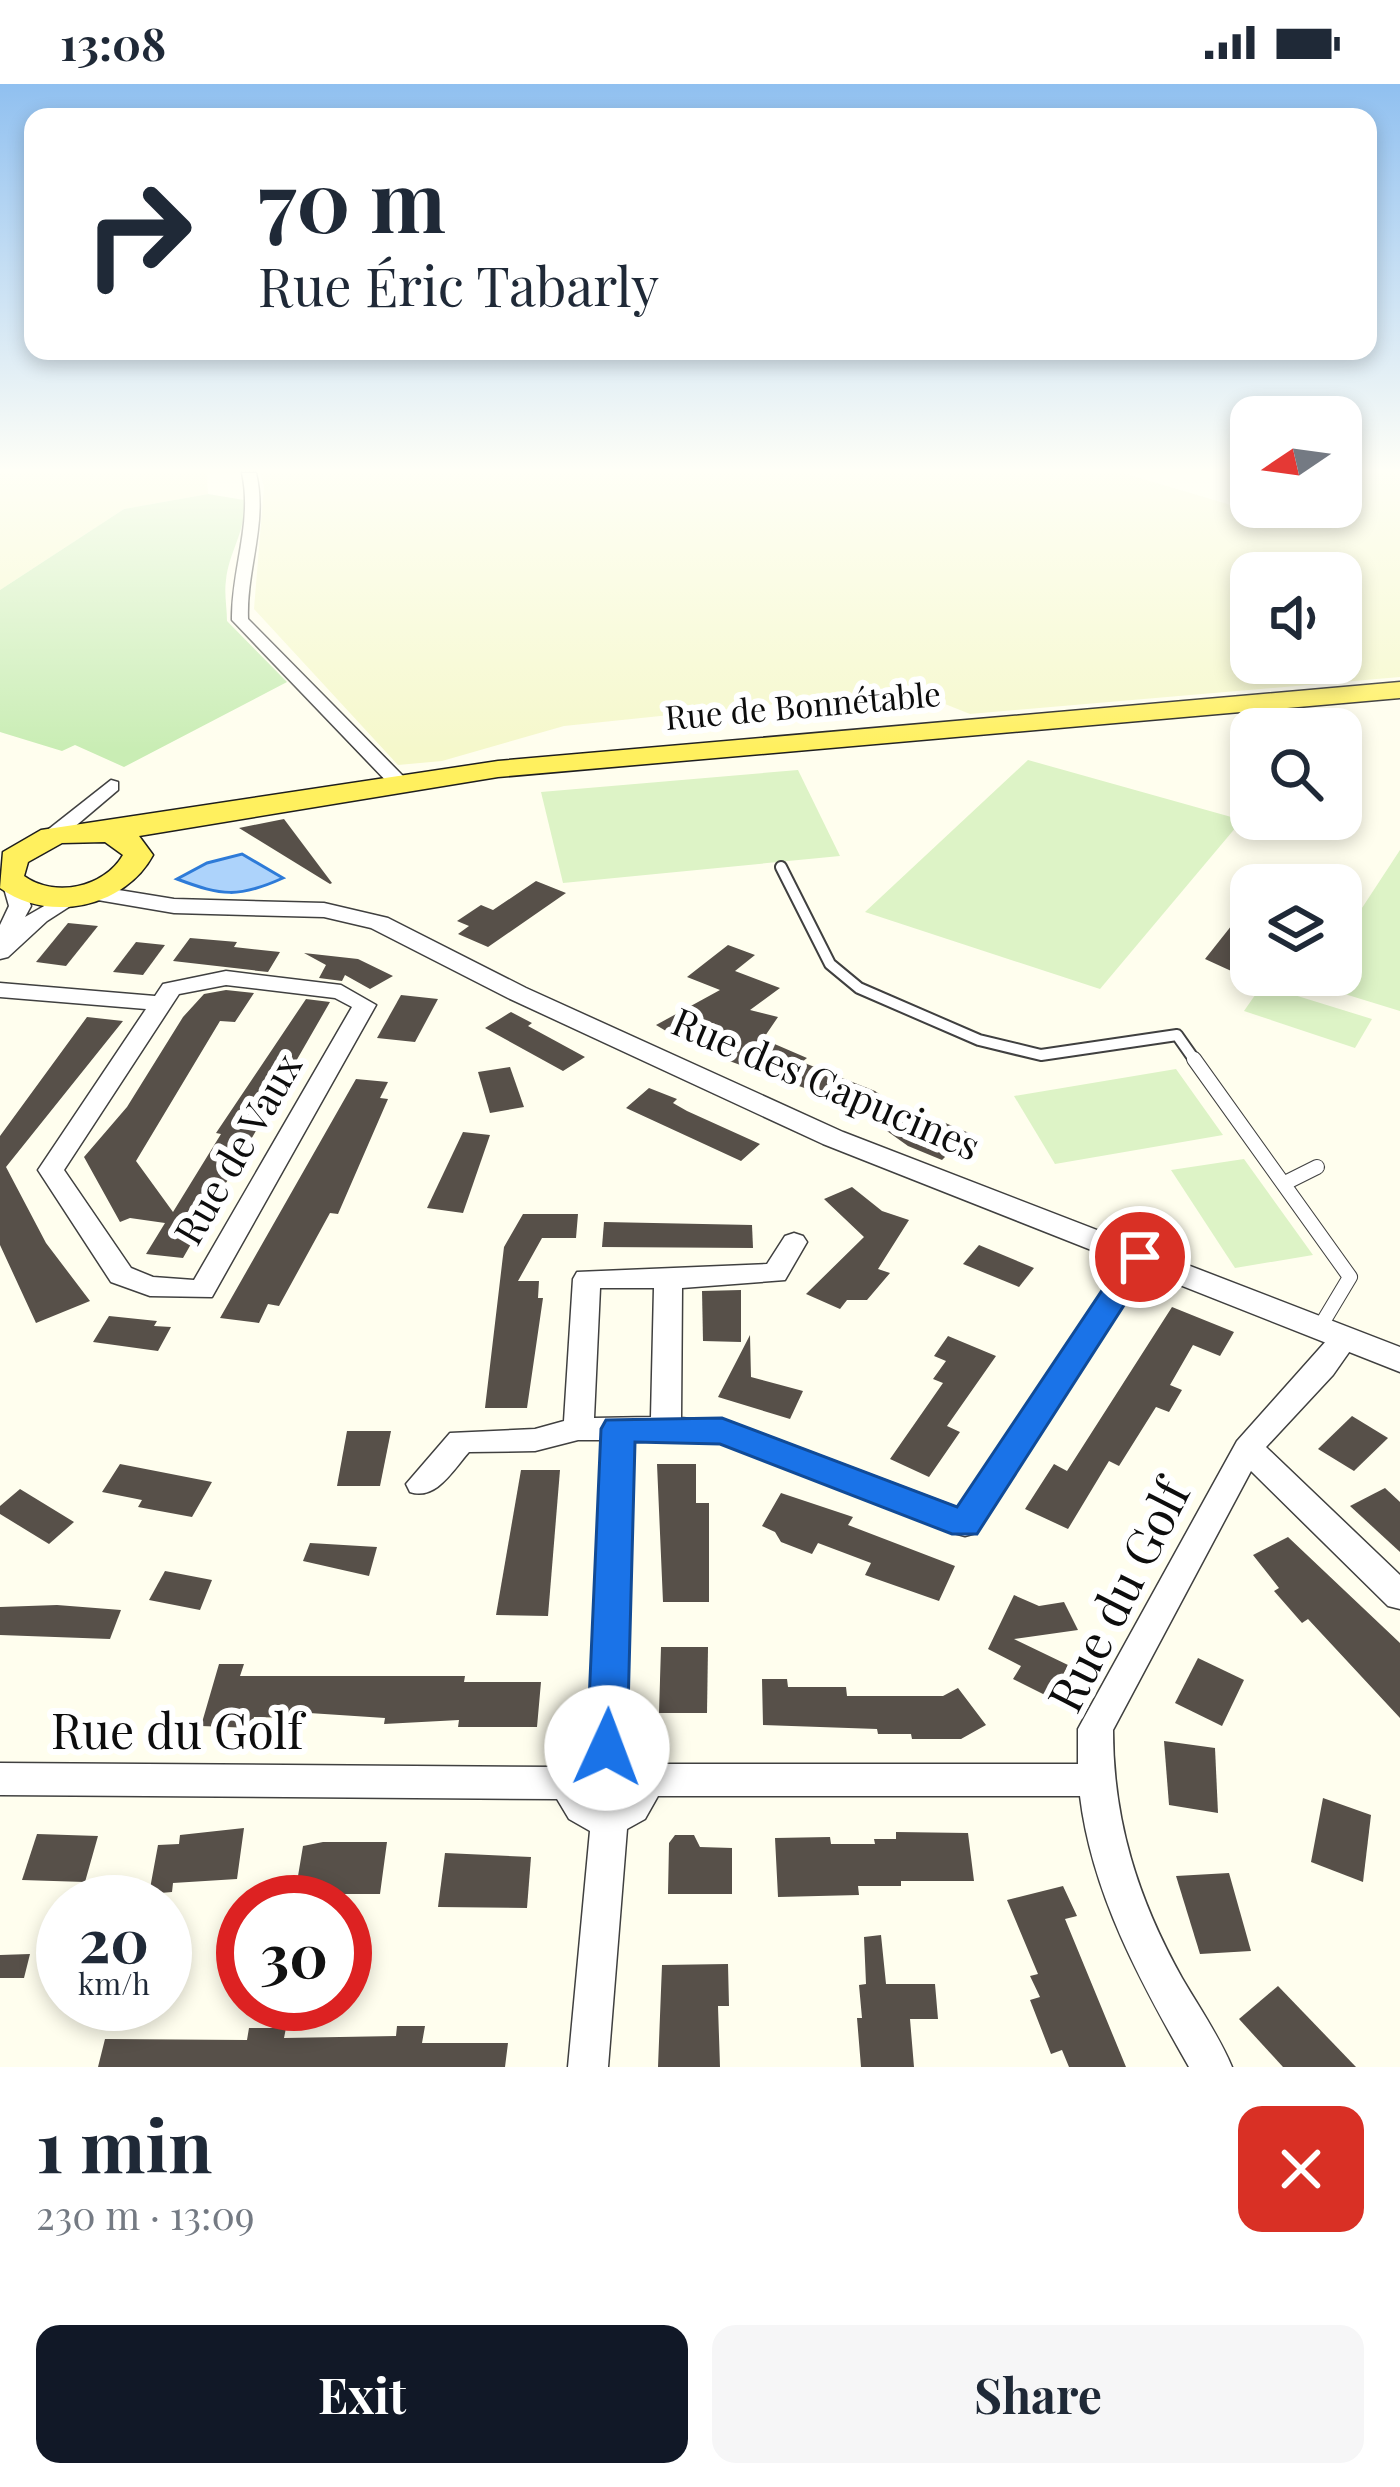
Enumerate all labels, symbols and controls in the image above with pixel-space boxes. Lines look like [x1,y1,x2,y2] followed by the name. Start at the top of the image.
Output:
[60,12,166,72] text: 13:08
[258,142,446,254] text: 70 m
[60,156,216,312] icon: right
[258,249,659,321] text: Rue Éric Tabarly
[1230,396,1362,528] north arrow
[1230,396,1362,996] map controls
[1230,552,1362,684] button: sound
[663,670,942,738] street label: Rue de Bonnétable
[1230,708,1362,840] button: search
[1230,864,1362,996] button: layers
[665,994,989,1170] street label: Rue des Capucines
[161,1043,312,1253] street label: Rue de Vaux
[1089,1206,1191,1308] pin
[1107,1224,1173,1290] icon: arrive
[1031,1465,1203,1722] street label: Rue du Golf
[544,1685,670,1811] position arrow
[51,1697,306,1761] street label: Rue du Golf
[216,1875,372,2031] speed limit sign: 30
[79,1898,149,1978] text: 20
[78,1963,150,2003] text: km/h
[36,2095,212,2191] text: 1 min
[1238,2106,1364,2232] button: close
[36,2188,255,2240] text: 230 m · 13:09
[36,2325,688,2463] button: Exit
[712,2325,1364,2463] button: Share

